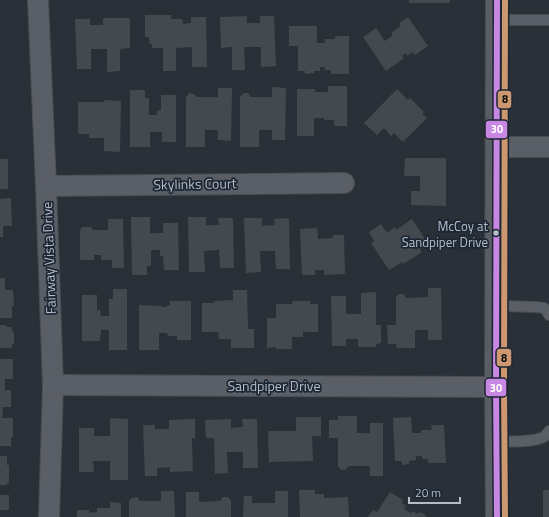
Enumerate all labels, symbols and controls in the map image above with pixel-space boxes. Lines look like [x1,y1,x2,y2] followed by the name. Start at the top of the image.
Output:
[497,90,512,109] line badge: 8
[502,91,508,107] text: 8
[485,120,508,139] line badge: 30
[491,121,503,137] text: 30
[153,172,237,195] street label: Skylinks Court
[36,201,61,315] street label: Fairway Vista Drive
[402,216,488,252] place label: McCoy at Sandpiper Drive
[491,228,501,238] marker: McCoy at Sandpiper Drive
[496,348,512,367] line badge: 8
[501,350,507,366] text: 8
[228,375,320,396] street label: Sandpiper Drive
[485,378,507,397] line badge: 30
[490,380,502,396] text: 30
[409,479,460,505] scale bar
[415,483,441,502] text: 20 m

